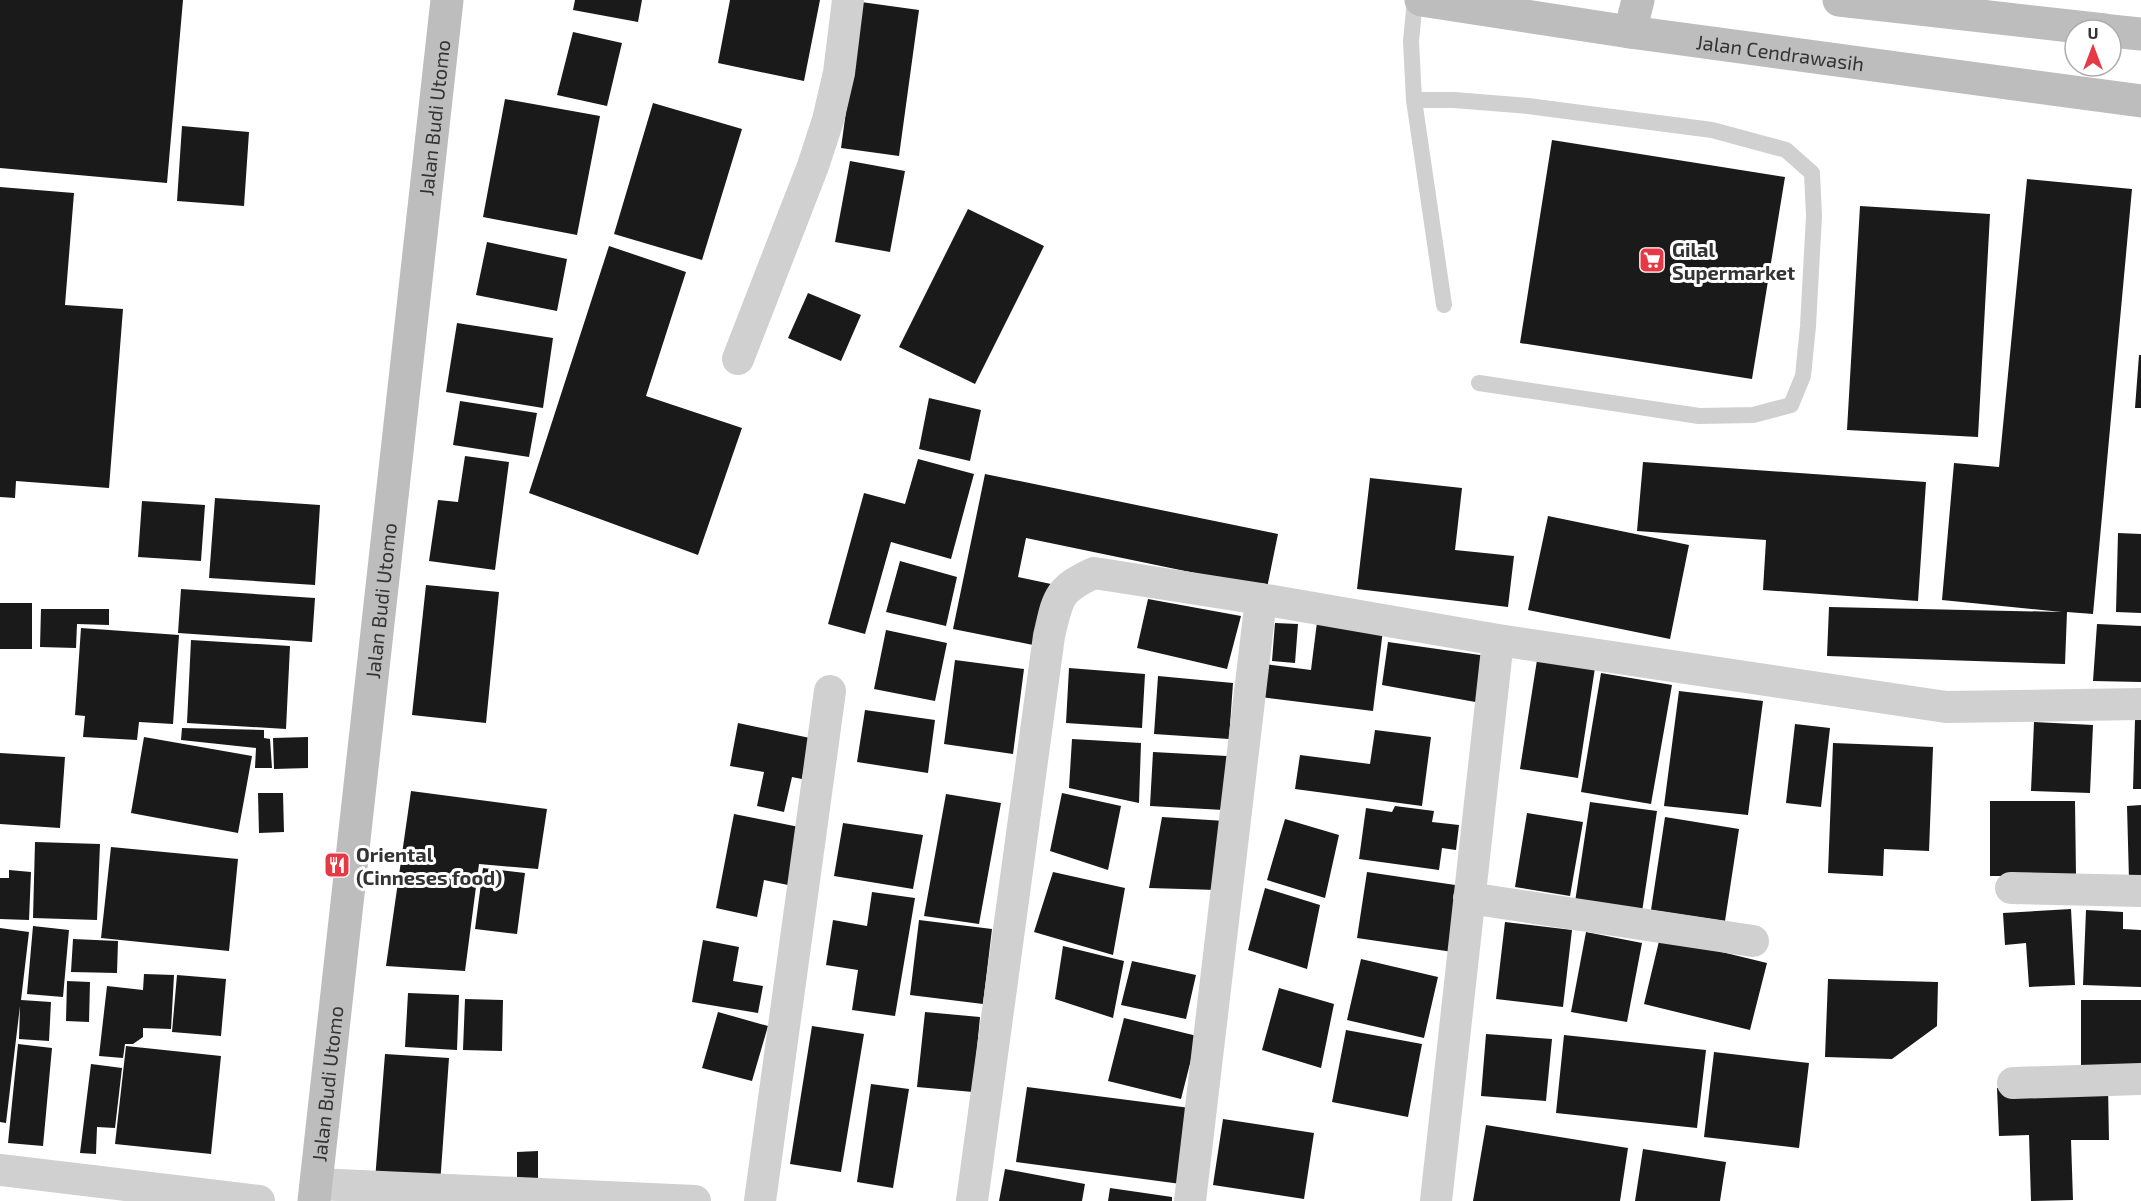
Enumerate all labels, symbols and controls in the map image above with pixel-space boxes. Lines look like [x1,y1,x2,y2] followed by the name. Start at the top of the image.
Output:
[2063,18,2123,78] north arrow
[2088,23,2098,42] text: U
[1695,29,1866,75] street label: Jalan Cendrawasih
[413,38,455,197] street label: Jalan Budi Utomo
[1672,237,1795,284] place label: Gilal Supermarket
[1637,245,1667,275] supermarket icon: Gilal Supermarket
[360,521,401,680] street label: Jalan Budi Utomo
[356,842,502,889] place label: Oriental (Cinneses food)
[322,850,352,880] restaurant icon: Oriental (Cinneses food)
[306,1004,348,1163] street label: Jalan Budi Utomo

